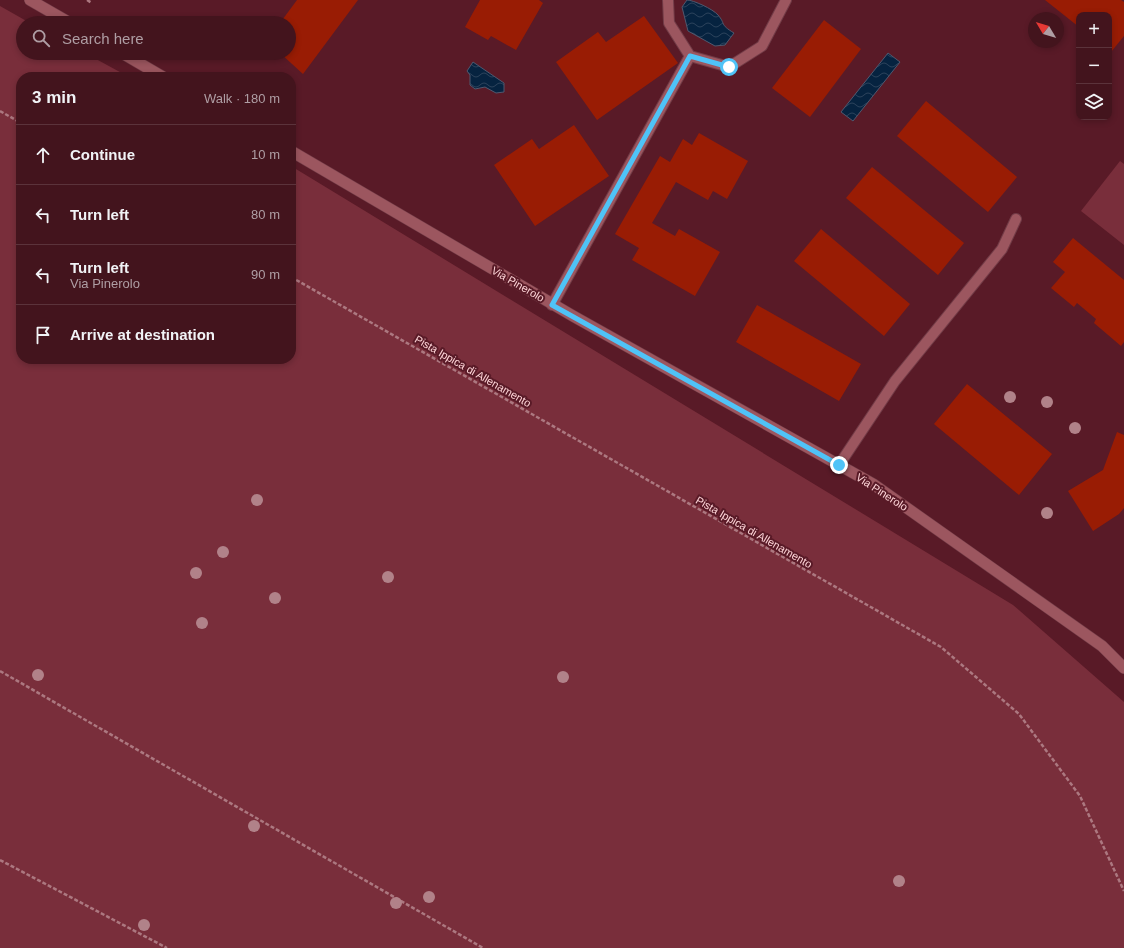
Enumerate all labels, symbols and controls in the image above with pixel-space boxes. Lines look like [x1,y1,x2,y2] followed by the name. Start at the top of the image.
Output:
[1028,12,1064,48] north arrow
[1076,12,1112,120] map controls
[1076,12,1112,48] button: +
[16,16,296,60] search box
[30,27,52,49] icon: search
[62,30,144,47] text: Search here
[1076,48,1112,84] button: −
[720,58,738,76] route start
[1076,84,1112,120] button: layers
[32,88,76,107] text: 3 min
[204,91,280,106] text: Walk · 180 m
[32,144,54,166] icon: ahead
[70,146,135,163] text: Continue
[251,147,280,162] text: 10 m
[32,204,54,226] icon: left
[70,206,129,223] text: Turn left
[251,207,280,222] text: 80 m
[70,259,129,276] text: Turn left
[32,264,54,286] icon: left
[489,264,547,304] street label: Via Pinerolo
[251,267,280,282] text: 90 m
[70,276,140,291] text: Via Pinerolo
[32,324,54,346] icon: arrive
[70,326,215,343] text: Arrive at destination
[413,333,533,409] street label: Pista Ippica di Allenamento
[830,456,848,474] route end
[854,471,910,513] street label: Via Pinerolo
[694,494,814,570] street label: Pista Ippica di Allenamento

